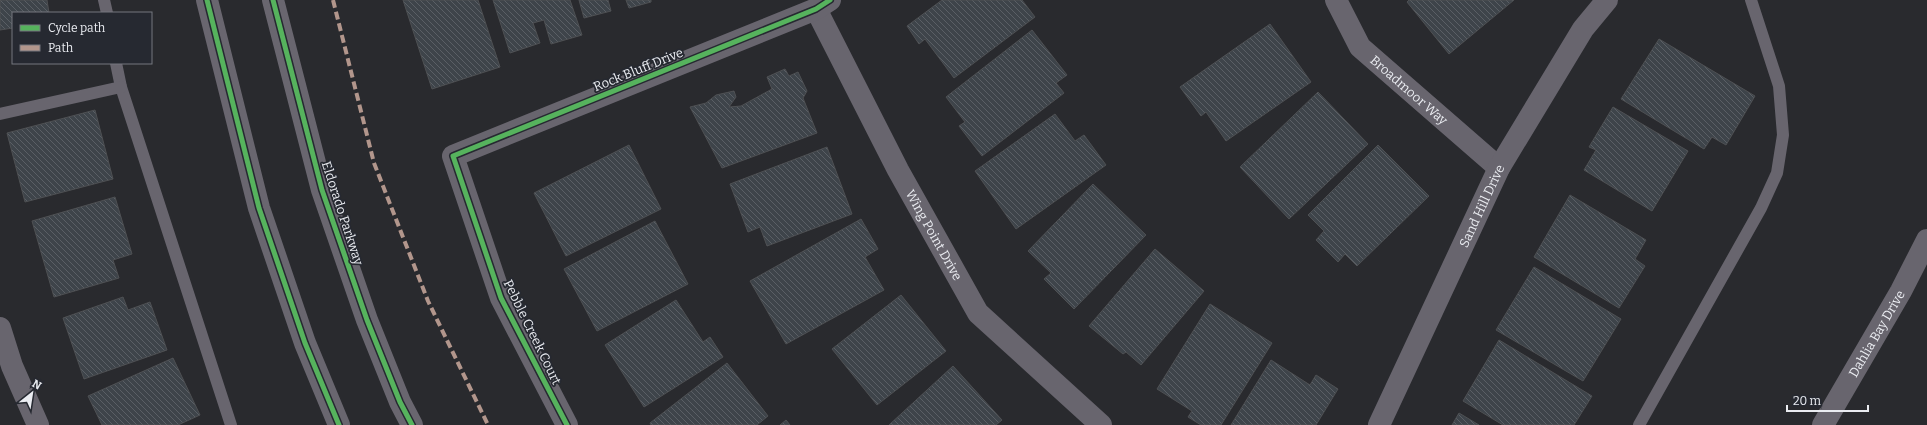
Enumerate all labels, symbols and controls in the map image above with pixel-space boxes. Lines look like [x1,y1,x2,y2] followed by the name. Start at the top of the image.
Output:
[12,12,152,64] legend
[48,21,106,35] text: Cycle path
[48,41,74,55] text: Path
[591,45,685,94] street label: Rock Bluff Drive
[1367,53,1451,128] street label: Broadmoor Way
[319,159,366,267] street label: Eldorado Parkway
[1456,162,1508,250] street label: Sand Hill Drive
[903,187,965,283] street label: Wing Point Drive
[501,277,565,387] street label: Pebble Creek Court
[1846,288,1908,380] street label: Dahlia Bay Drive
[12,373,52,413] north arrow
[30,377,44,393] text: N
[1787,387,1868,413] scale bar
[1793,394,1822,408] text: 20 m

